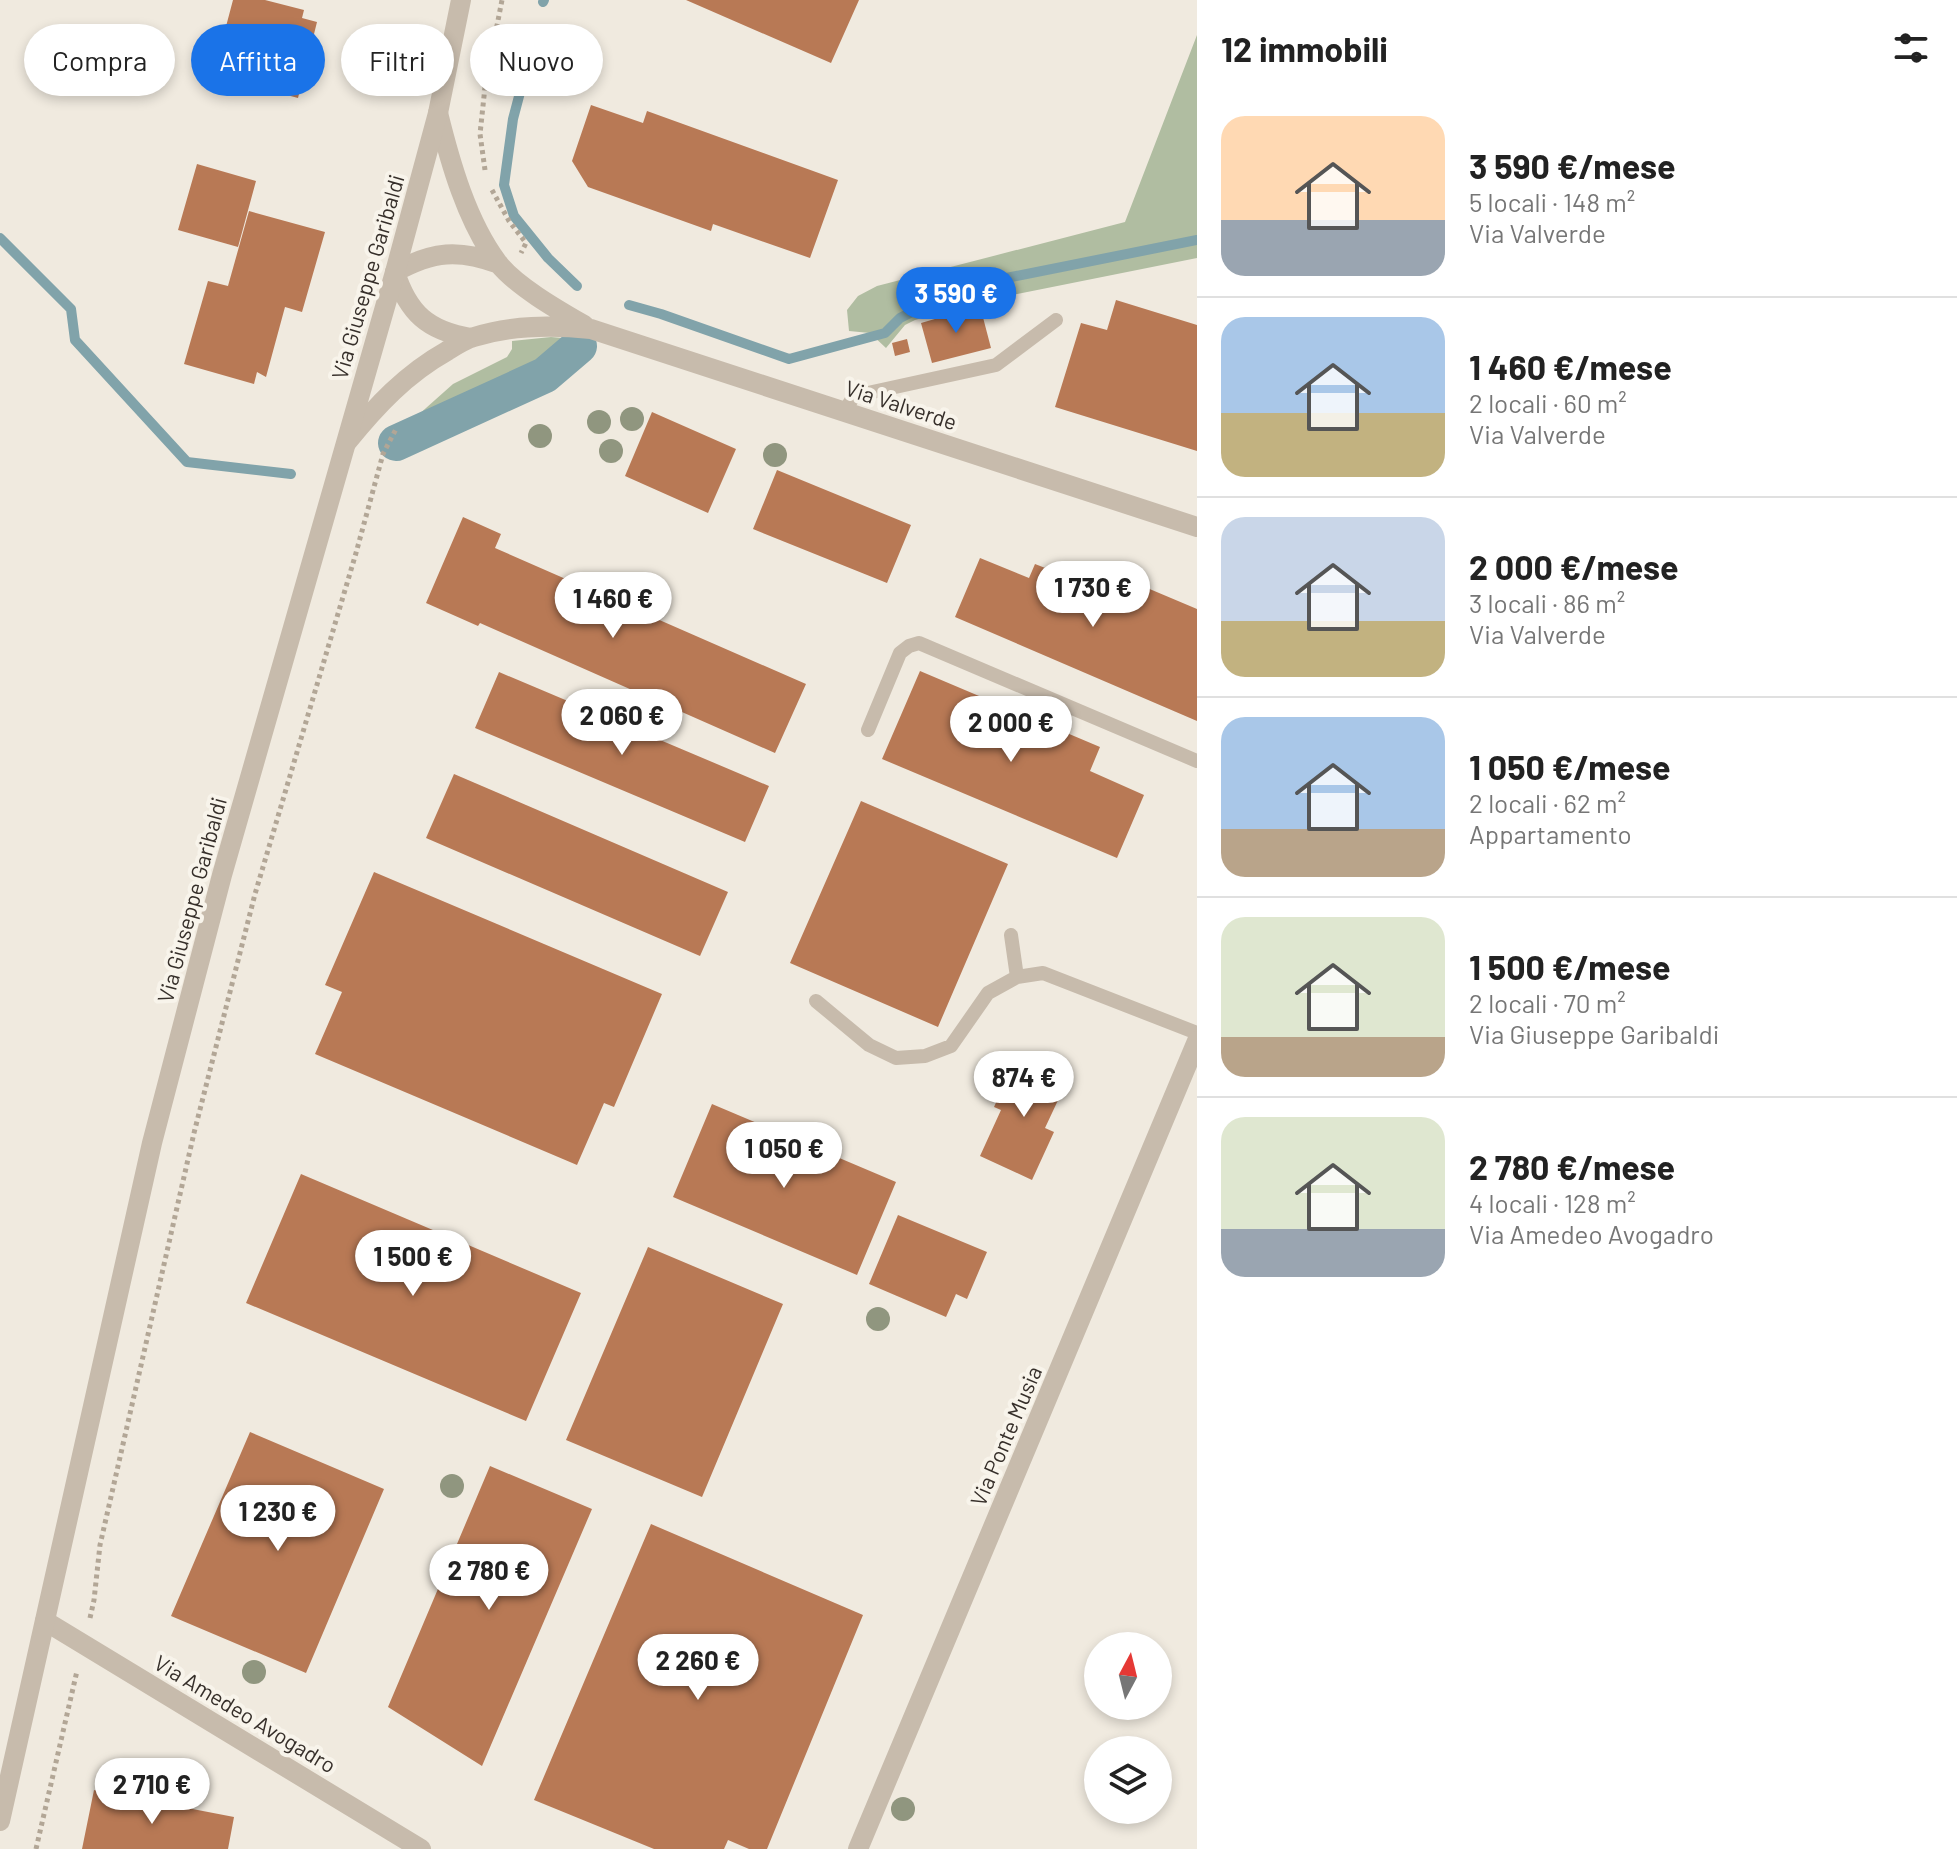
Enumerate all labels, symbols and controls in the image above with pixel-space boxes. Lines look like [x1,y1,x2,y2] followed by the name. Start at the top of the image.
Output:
[24,24,175,96] chip: Compra
[191,24,325,96] chip: Affitta
[341,24,454,96] chip: Filtri
[470,24,603,96] chip: Nuovo
[1889,26,1933,70] icon: filters
[1221,28,1388,69] text: 12 immobili
[1469,145,1676,186] text: 3 590 €/mese
[1285,148,1381,244] icon: home
[325,171,409,382] street label: Via Giuseppe Garibaldi
[1469,186,1635,217] text: 5 locali · 148 m²
[1469,217,1606,248] text: Via Valverde
[882,267,1030,335] pin: 3 590 €
[914,277,998,308] text: 3 590 €
[1469,346,1672,387] text: 1 460 €/mese
[1285,349,1381,445] icon: home
[842,374,960,434] street label: Via Valverde
[1469,387,1627,418] text: 2 locali · 60 m²
[1469,418,1606,449] text: Via Valverde
[1469,546,1679,587] text: 2 000 €/mese
[1285,549,1381,645] icon: home
[1019,561,1167,629] pin: 1 730 €
[1054,571,1132,602] text: 1 730 €
[539,572,687,640] pin: 1 460 €
[573,582,653,613] text: 1 460 €
[1469,587,1625,618] text: 3 locali · 86 m²
[1469,618,1606,649] text: Via Valverde
[548,689,696,757] pin: 2 060 €
[937,696,1085,764] pin: 2 000 €
[579,699,665,730] text: 2 060 €
[968,706,1054,737] text: 2 000 €
[1469,746,1671,787] text: 1 050 €/mese
[1285,749,1381,845] icon: home
[1469,787,1626,818] text: 2 locali · 62 m²
[151,794,231,1005] street label: Via Giuseppe Garibaldi
[1469,818,1632,849] text: Appartamento
[1469,946,1671,987] text: 1 500 €/mese
[1285,949,1381,1045] icon: home
[1469,987,1626,1018] text: 2 locali · 70 m²
[1469,1018,1719,1049] text: Via Giuseppe Garibaldi
[968,1051,1080,1119] pin: 874 €
[992,1061,1056,1092] text: 874 €
[710,1122,858,1190] pin: 1 050 €
[744,1132,824,1163] text: 1 050 €
[1469,1146,1675,1187] text: 2 780 €/mese
[1285,1149,1381,1245] icon: home
[1469,1187,1636,1218] text: 4 locali · 128 m²
[1469,1218,1714,1249] text: Via Amedeo Avogadro
[339,1230,487,1298] pin: 1 500 €
[373,1240,453,1271] text: 1 500 €
[964,1362,1046,1509] street label: Via Ponte Musia
[204,1485,352,1553] pin: 1 230 €
[238,1495,318,1526] text: 1 230 €
[415,1544,563,1612] pin: 2 780 €
[447,1554,531,1585] text: 2 780 €
[1084,1632,1172,1720] north arrow
[1084,1632,1172,1824] map controls
[624,1634,772,1702] pin: 2 260 €
[656,1644,740,1675] text: 2 260 €
[150,1649,341,1778] street label: Via Amedeo Avogadro
[1084,1736,1172,1824] button: layers
[78,1758,226,1826] pin: 2 710 €
[113,1768,191,1799] text: 2 710 €

